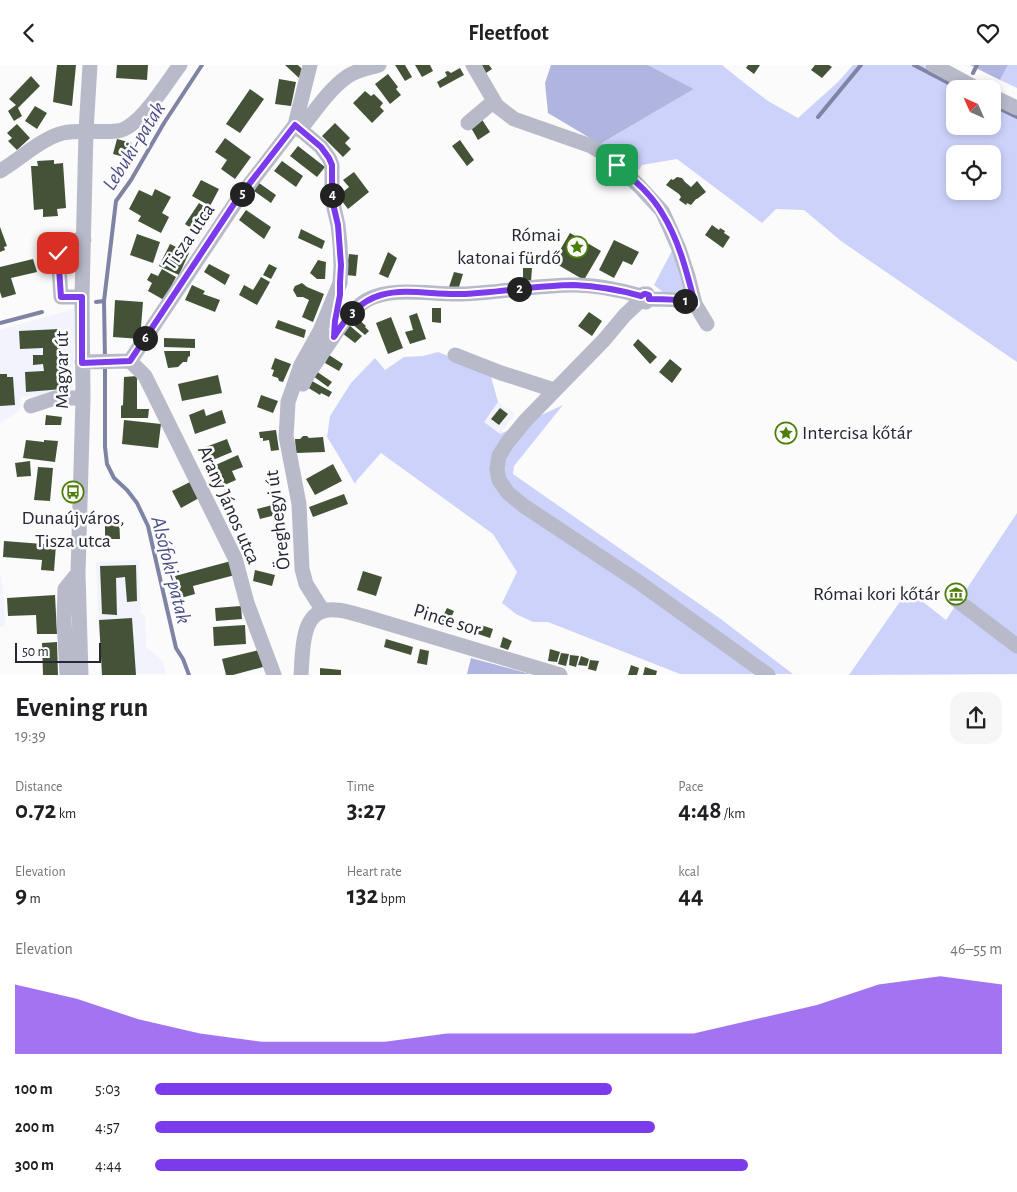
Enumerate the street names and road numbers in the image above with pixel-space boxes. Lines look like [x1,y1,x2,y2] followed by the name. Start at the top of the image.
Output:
[159,200,219,274] street label: Tisza utca
[52,330,72,409] street label: Magyar út
[194,443,264,567] street label: Arany János utca
[262,468,294,571] street label: Öreghegyi út
[411,600,484,640] street label: Pince sor

